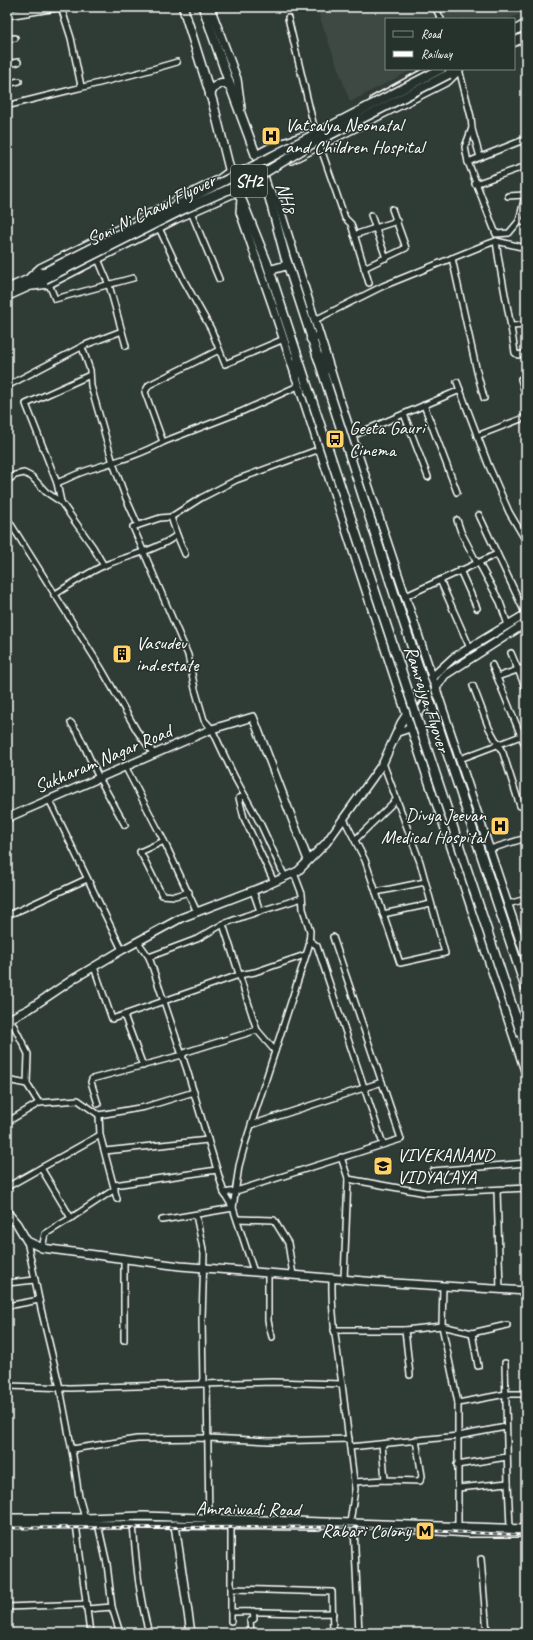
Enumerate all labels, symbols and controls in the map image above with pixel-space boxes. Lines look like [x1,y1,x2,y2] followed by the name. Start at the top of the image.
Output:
[385,18,515,70] legend
[421,26,443,42] text: Road
[421,46,453,62] text: Railway
[285,113,428,159] place label: Vatsalya Neonatal and Children Hospital
[260,125,282,147] hospital icon: Vatsalya Neonatal and Children Hospital
[231,165,267,197] road number: SH2
[83,168,221,251] street label: Soni Ni Chawl Flyover
[270,180,302,218] street label: NH8
[349,416,427,462] place label: Geeta Gauri Cinema
[324,428,346,450] bus stop icon: Geeta Gauri Cinema
[136,631,200,677] place label: Vasudev ind.estate
[111,643,133,665] building icon: Vasudev ind.estate
[398,643,456,756] street label: Ramrajya Flyover
[31,718,178,799] street label: Sukharam Nagar Road
[381,803,490,849] place label: Divya Jeevan Medical Hospital
[489,815,511,837] hospital icon: Divya Jeevan Medical Hospital
[397,1143,496,1189] place label: VIVEKANAND VIDYALAYA
[372,1155,394,1177] school or university icon: VIVEKANAND VIDYALAYA
[196,1496,304,1522] street label: Amraiwadi Road
[321,1519,413,1543] place label: Rabari Colony
[414,1520,436,1542] metro station icon: Rabari Colony

